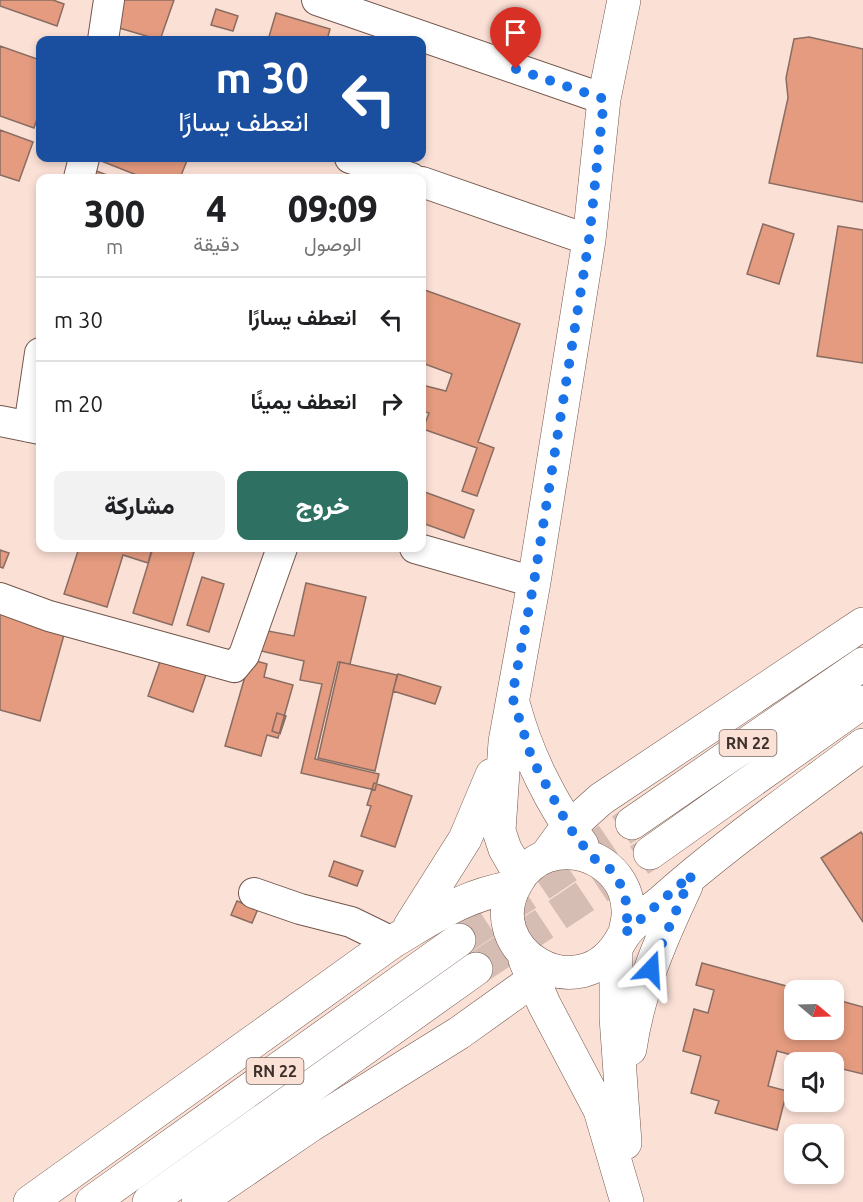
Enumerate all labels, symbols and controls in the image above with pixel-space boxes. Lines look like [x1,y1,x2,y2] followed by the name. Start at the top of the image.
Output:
[490,7,541,69] pin
[499,16,532,49] icon: arrive
[215,54,309,101] text: 30 m
[330,60,408,138] icon: left
[178,106,309,136] text: انعطف يسارًا
[206,188,227,229] text: 4
[288,188,378,229] text: 09:09
[84,193,145,234] text: 300
[193,232,240,255] text: دقيقة
[304,232,362,255] text: الوصول
[106,235,123,258] text: m
[375,303,408,336] icon: left
[248,304,357,329] text: انعطف يسارًا
[54,307,103,332] text: 30 m
[375,387,408,420] icon: right
[250,388,357,413] text: انعطف يمينًا
[54,391,103,416] text: 20 m
[54,471,225,540] button: مشاركة
[237,471,408,540] button: خروج
[720,730,777,756] road number: RN 22
[619,937,683,1001] position arrow
[784,980,844,1040] north arrow
[784,980,844,1184] map controls
[784,1052,844,1112] button: sound
[246,1058,304,1084] road number: RN 22
[784,1124,844,1184] button: search

